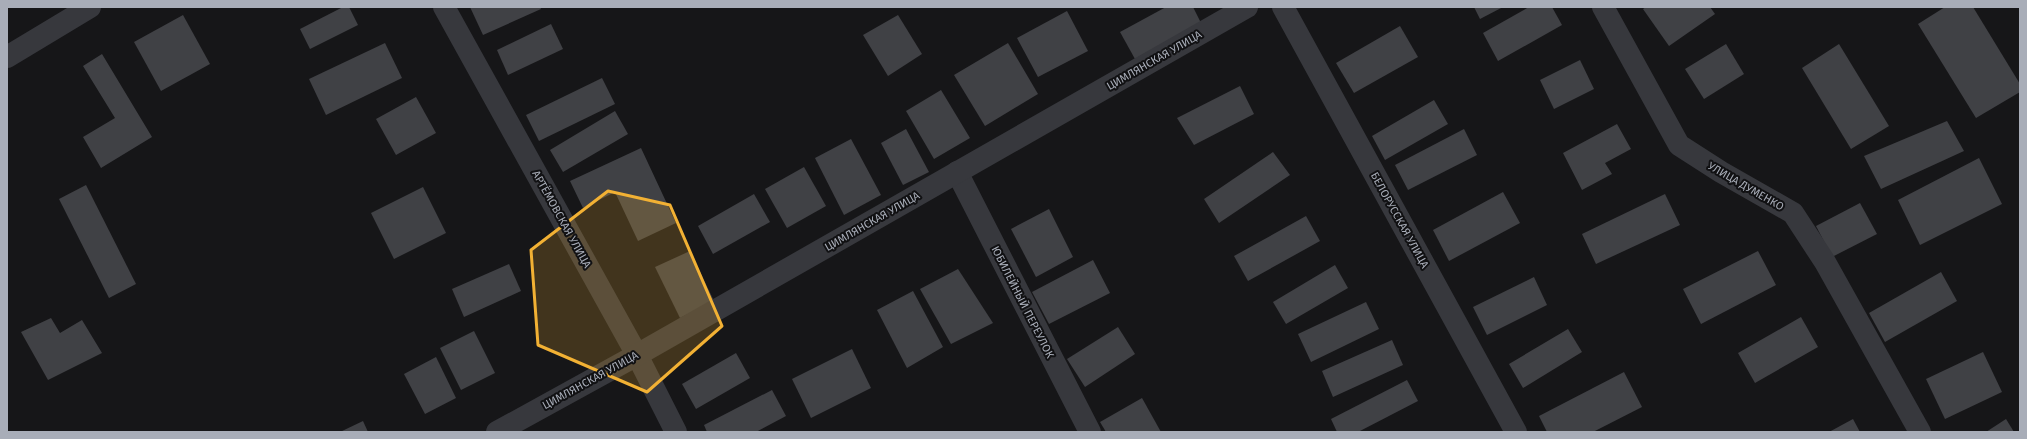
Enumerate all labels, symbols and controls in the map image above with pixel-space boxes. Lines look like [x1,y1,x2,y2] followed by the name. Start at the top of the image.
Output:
[1105,28,1205,93] street label: ЦИМЛЯНСКАЯ УЛИЦА
[1706,159,1786,213] street label: УЛИЦА ДУМЕНКО
[529,168,595,271] street label: АРТЁМОВСКАЯ УЛИЦА
[1368,170,1432,271] street label: БЕЛОРУССКАЯ УЛИЦА
[823,189,923,254] street label: ЦИМЛЯНСКАЯ УЛИЦА
[989,244,1057,361] street label: ЮБИЛЕЙНЫЙ ПЕРЕУЛОК
[540,348,641,412] street label: ЦИМЛЯНСКАЯ УЛИЦА

